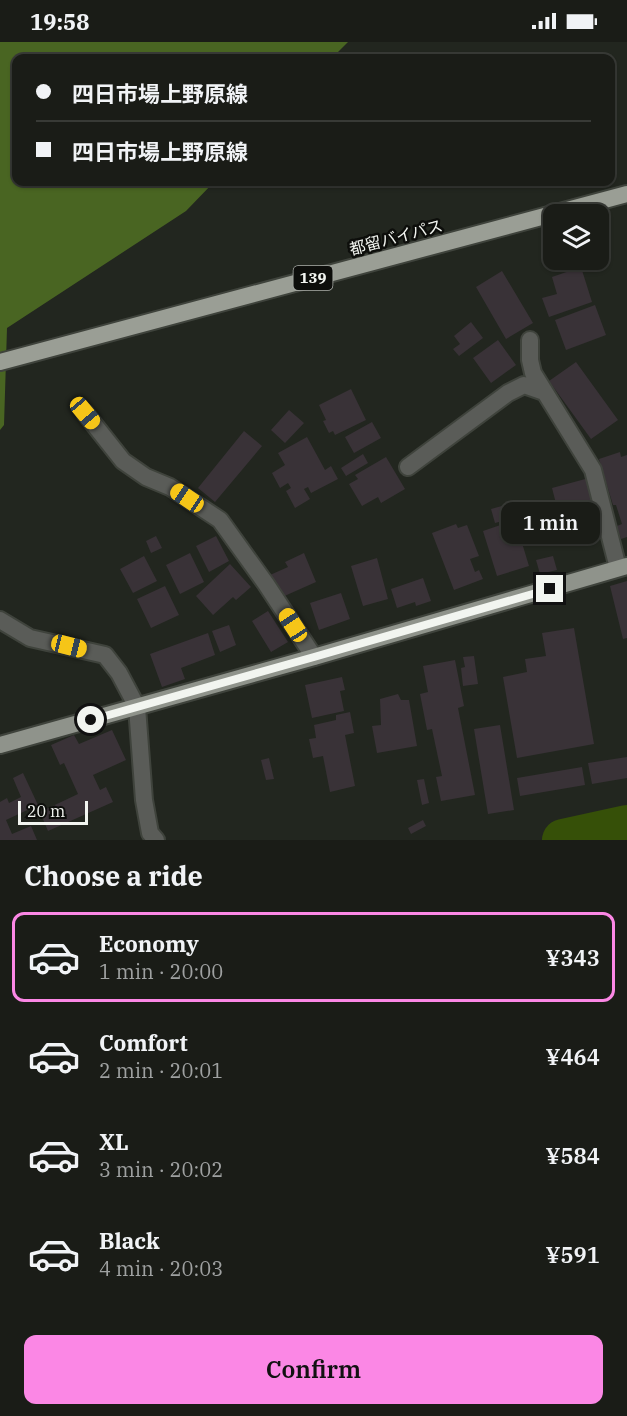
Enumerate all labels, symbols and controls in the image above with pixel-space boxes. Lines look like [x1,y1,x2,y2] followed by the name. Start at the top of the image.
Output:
[30,7,89,36] text: 19:58
[72,79,248,108] text: 四日市場上野原線
[72,137,248,166] text: 四日市場上野原線
[543,204,609,270] map controls
[543,204,609,270] button: layers
[347,215,445,259] street label: 都留バイパス
[294,266,332,290] road number: 139
[67,393,103,433] car
[167,480,207,516] car
[500,502,600,544] callout: 1 min
[523,509,578,536] text: 1 min
[536,575,563,602] route end
[276,605,310,645] car
[49,633,89,659] car
[77,706,104,733] route start
[18,798,88,826] scale bar
[27,801,65,821] text: 20 m
[24,858,203,893] text: Choose a ride
[99,929,199,958] text: Economy
[27,930,81,984] icon: car
[546,943,600,972] text: ¥343
[99,958,223,985] text: 1 min · 20:00
[99,1028,188,1057] text: Comfort
[27,1029,81,1083] icon: car
[546,1042,600,1071] text: ¥464
[99,1057,223,1084] text: 2 min · 20:01
[99,1127,129,1156] text: XL
[27,1128,81,1182] icon: car
[546,1141,600,1170] text: ¥584
[99,1156,223,1183] text: 3 min · 20:02
[99,1226,160,1255] text: Black
[27,1227,81,1281] icon: car
[546,1240,600,1269] text: ¥591
[99,1255,223,1282] text: 4 min · 20:03
[24,1335,603,1404] button: Confirm

